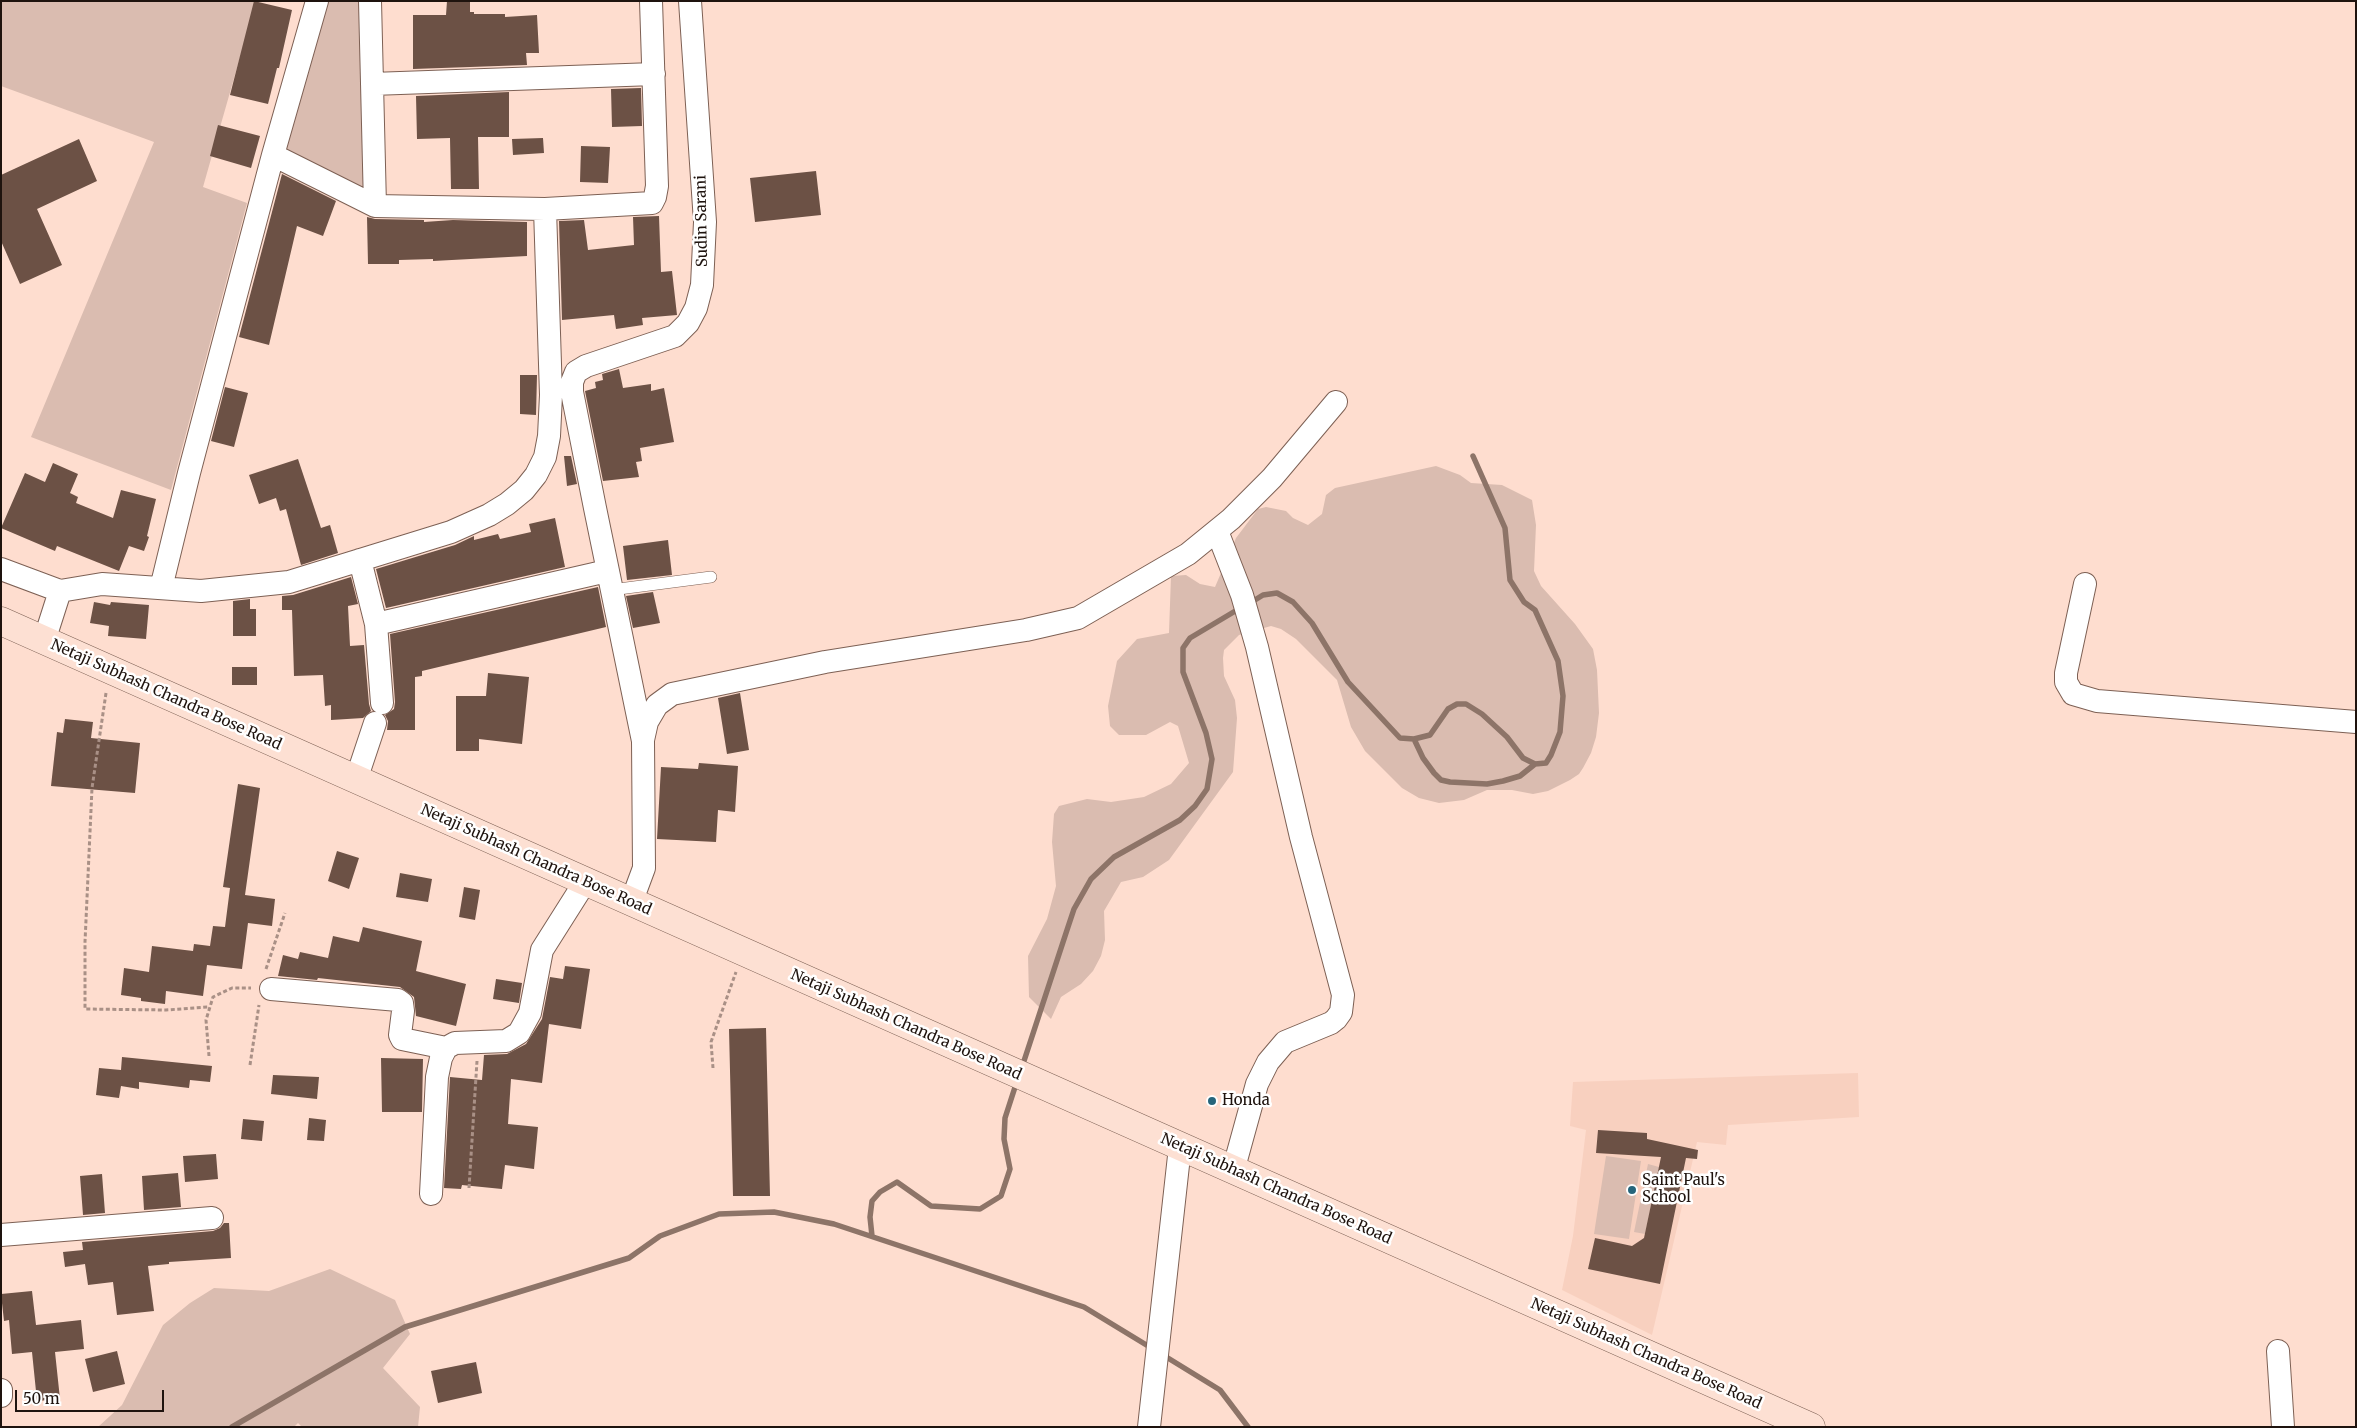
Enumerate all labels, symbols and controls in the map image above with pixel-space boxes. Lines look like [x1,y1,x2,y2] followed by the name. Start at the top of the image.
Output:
[692,175,712,267] street label: Sudin Sarani
[48,636,284,754] street label: Netaji Subhash Chandra Bose Road
[418,801,654,919] street label: Netaji Subhash Chandra Bose Road
[788,966,1024,1084] street label: Netaji Subhash Chandra Bose Road
[1222,1092,1270,1110] place label: Honda
[1206,1095,1218,1107] marker: Honda
[1158,1130,1394,1248] street label: Netaji Subhash Chandra Bose Road
[1642,1172,1725,1207] place label: Saint Paul's School
[1626,1184,1638,1196] marker: Saint Paul's School
[1528,1295,1764,1413] street label: Netaji Subhash Chandra Bose Road
[18,1380,166,1412] scale bar
[23,1389,60,1408] text: 50 m

